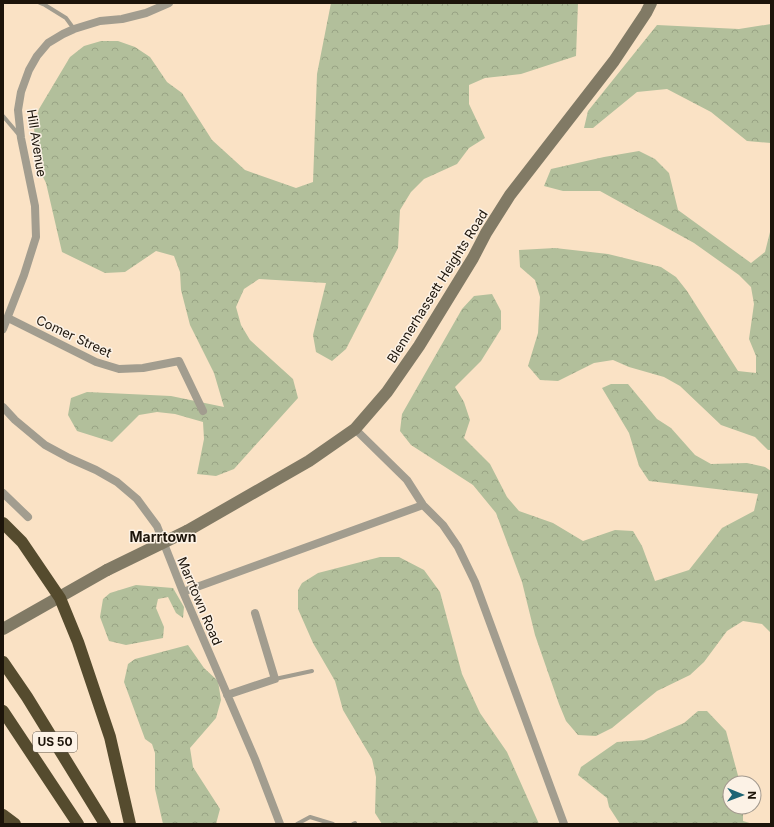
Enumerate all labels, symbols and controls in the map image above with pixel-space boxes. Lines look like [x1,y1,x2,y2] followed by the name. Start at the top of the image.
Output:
[24,108,50,178] street label: Hill Avenue
[383,207,491,365] street label: Blennerhassett Heights Road
[34,312,114,360] street label: Comer Street
[130,528,196,545] district label: Marrtown
[174,554,226,648] street label: Marrtown Road
[33,732,77,752] road number: US 50
[722,775,762,815] north arrow
[745,791,759,799] text: N

